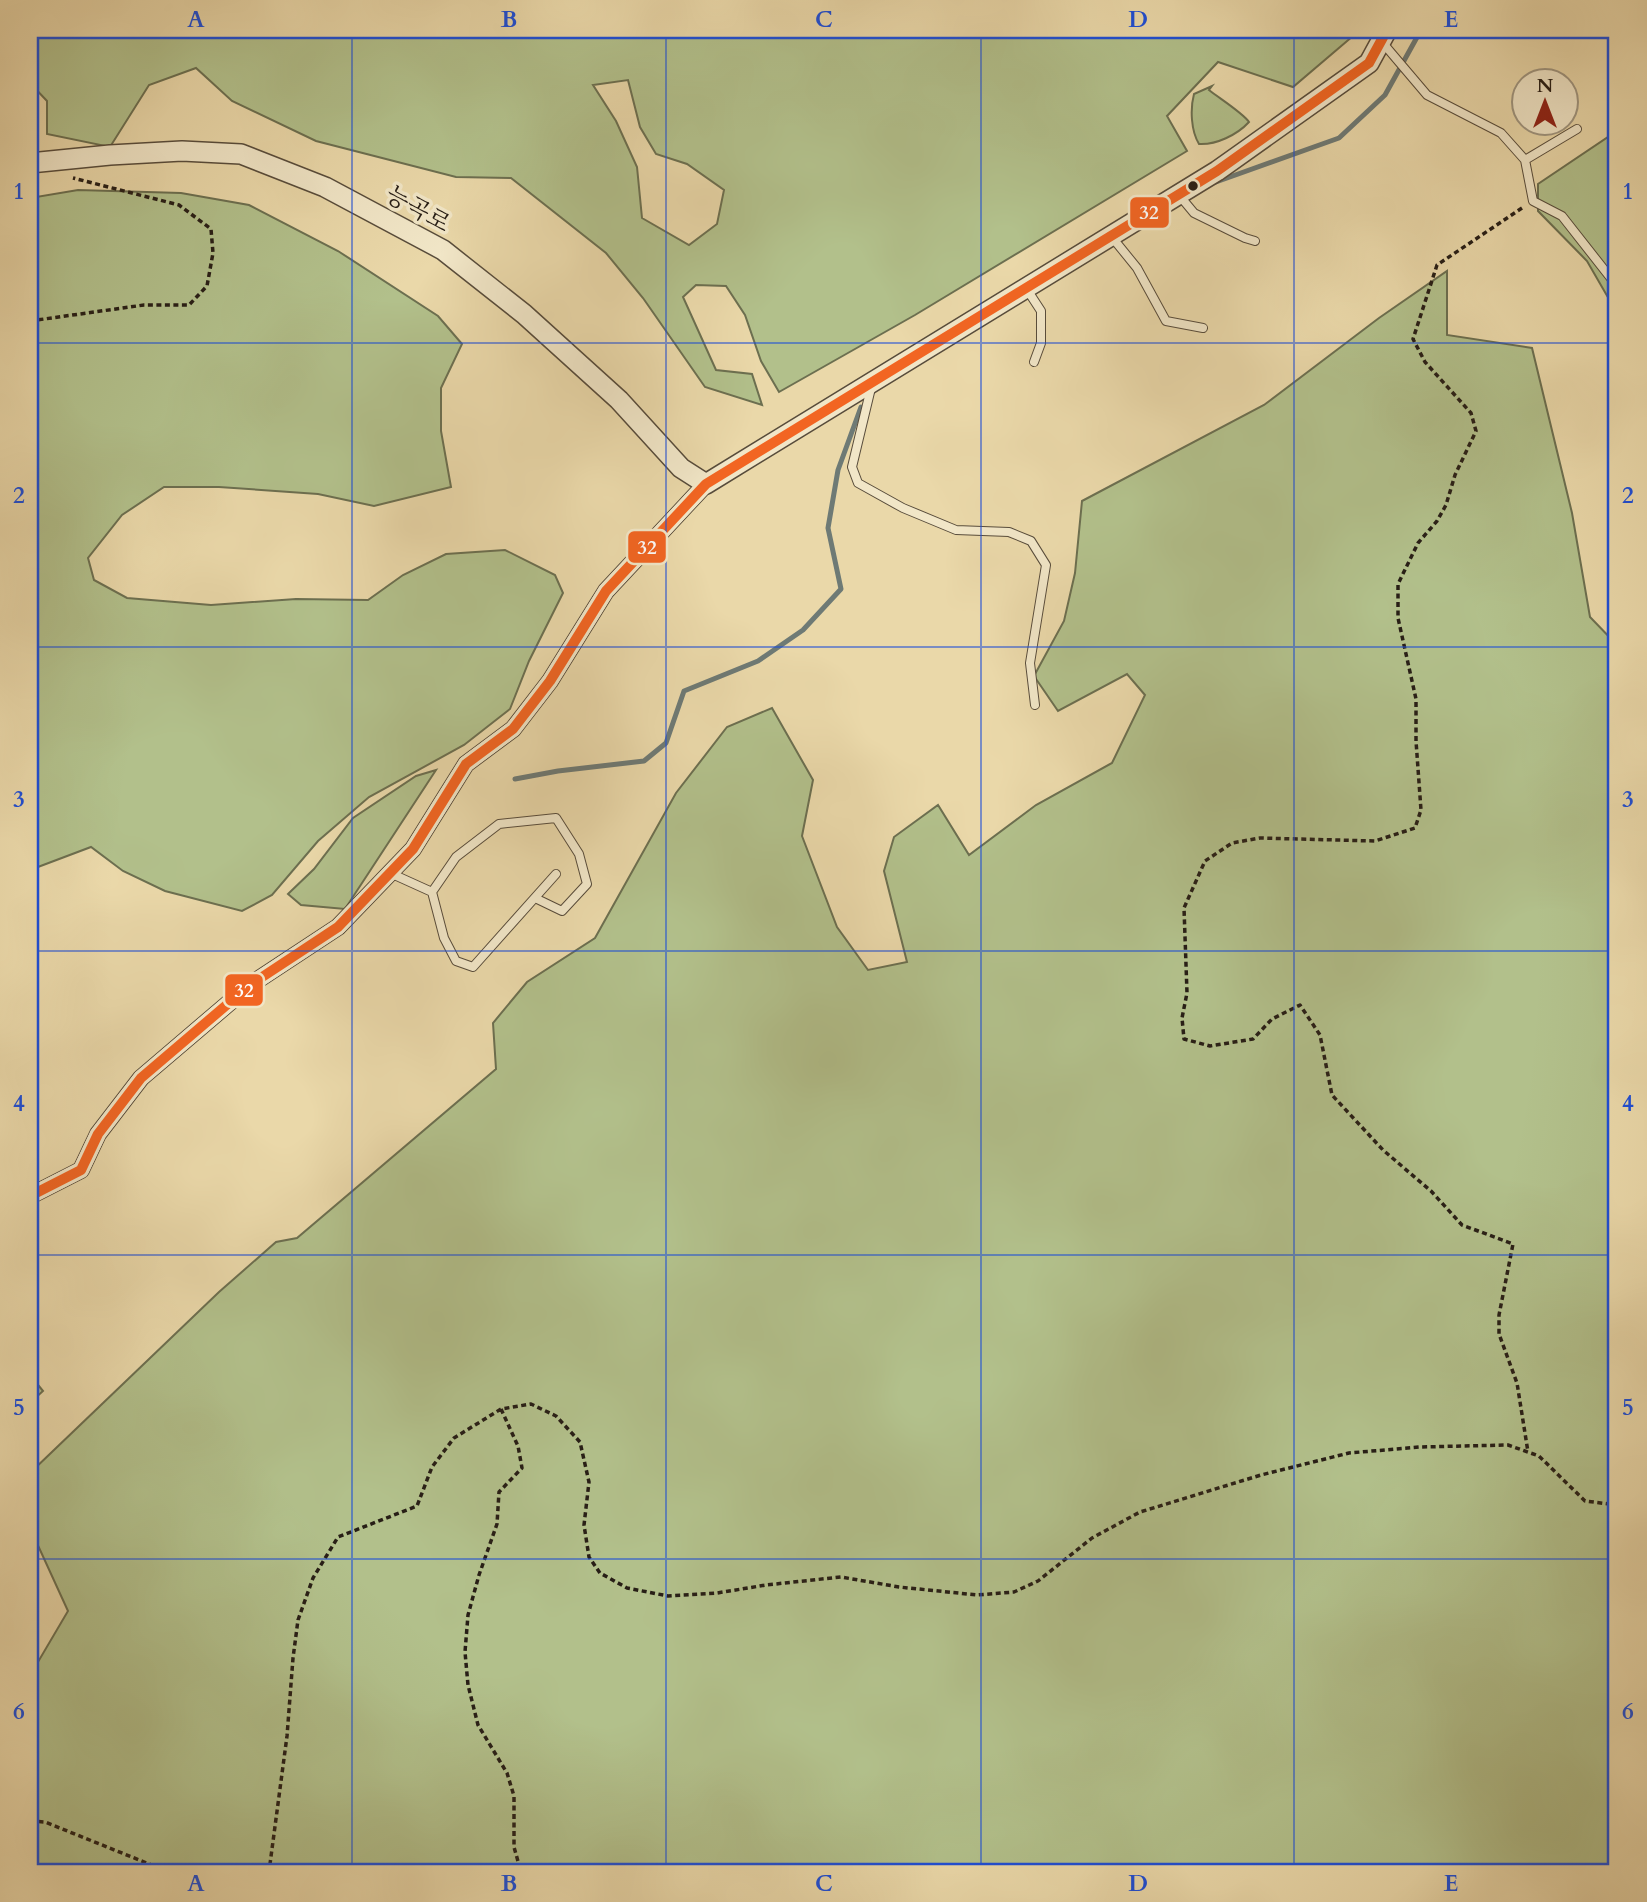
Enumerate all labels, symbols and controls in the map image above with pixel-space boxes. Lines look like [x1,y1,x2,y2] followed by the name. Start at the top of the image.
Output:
[187,4,205,35] text: A
[501,4,517,35] text: B
[815,4,833,35] text: C
[1128,4,1148,35] text: D
[1444,4,1458,35] text: E
[1510,66,1580,136] north arrow
[1537,73,1554,99] text: N
[13,176,25,207] text: 1
[1622,176,1634,207] text: 1
[379,178,456,241] street label: 능곡로
[1186,179,1200,193] unlabelled marker
[1129,196,1170,229] line badge: 32
[1139,200,1159,226] text: 32
[13,480,25,511] text: 2
[1622,480,1634,511] text: 2
[627,530,667,564] line badge: 32
[637,535,657,561] text: 32
[13,784,25,815] text: 3
[1622,784,1634,815] text: 3
[224,973,264,1007] line badge: 32
[234,978,254,1004] text: 32
[13,1088,25,1119] text: 4
[1622,1088,1634,1119] text: 4
[13,1392,25,1423] text: 5
[1622,1392,1634,1423] text: 5
[13,1696,25,1727] text: 6
[1622,1696,1634,1727] text: 6
[187,1868,205,1899] text: A
[501,1868,517,1899] text: B
[815,1868,833,1899] text: C
[1128,1868,1148,1899] text: D
[1444,1868,1458,1899] text: E

